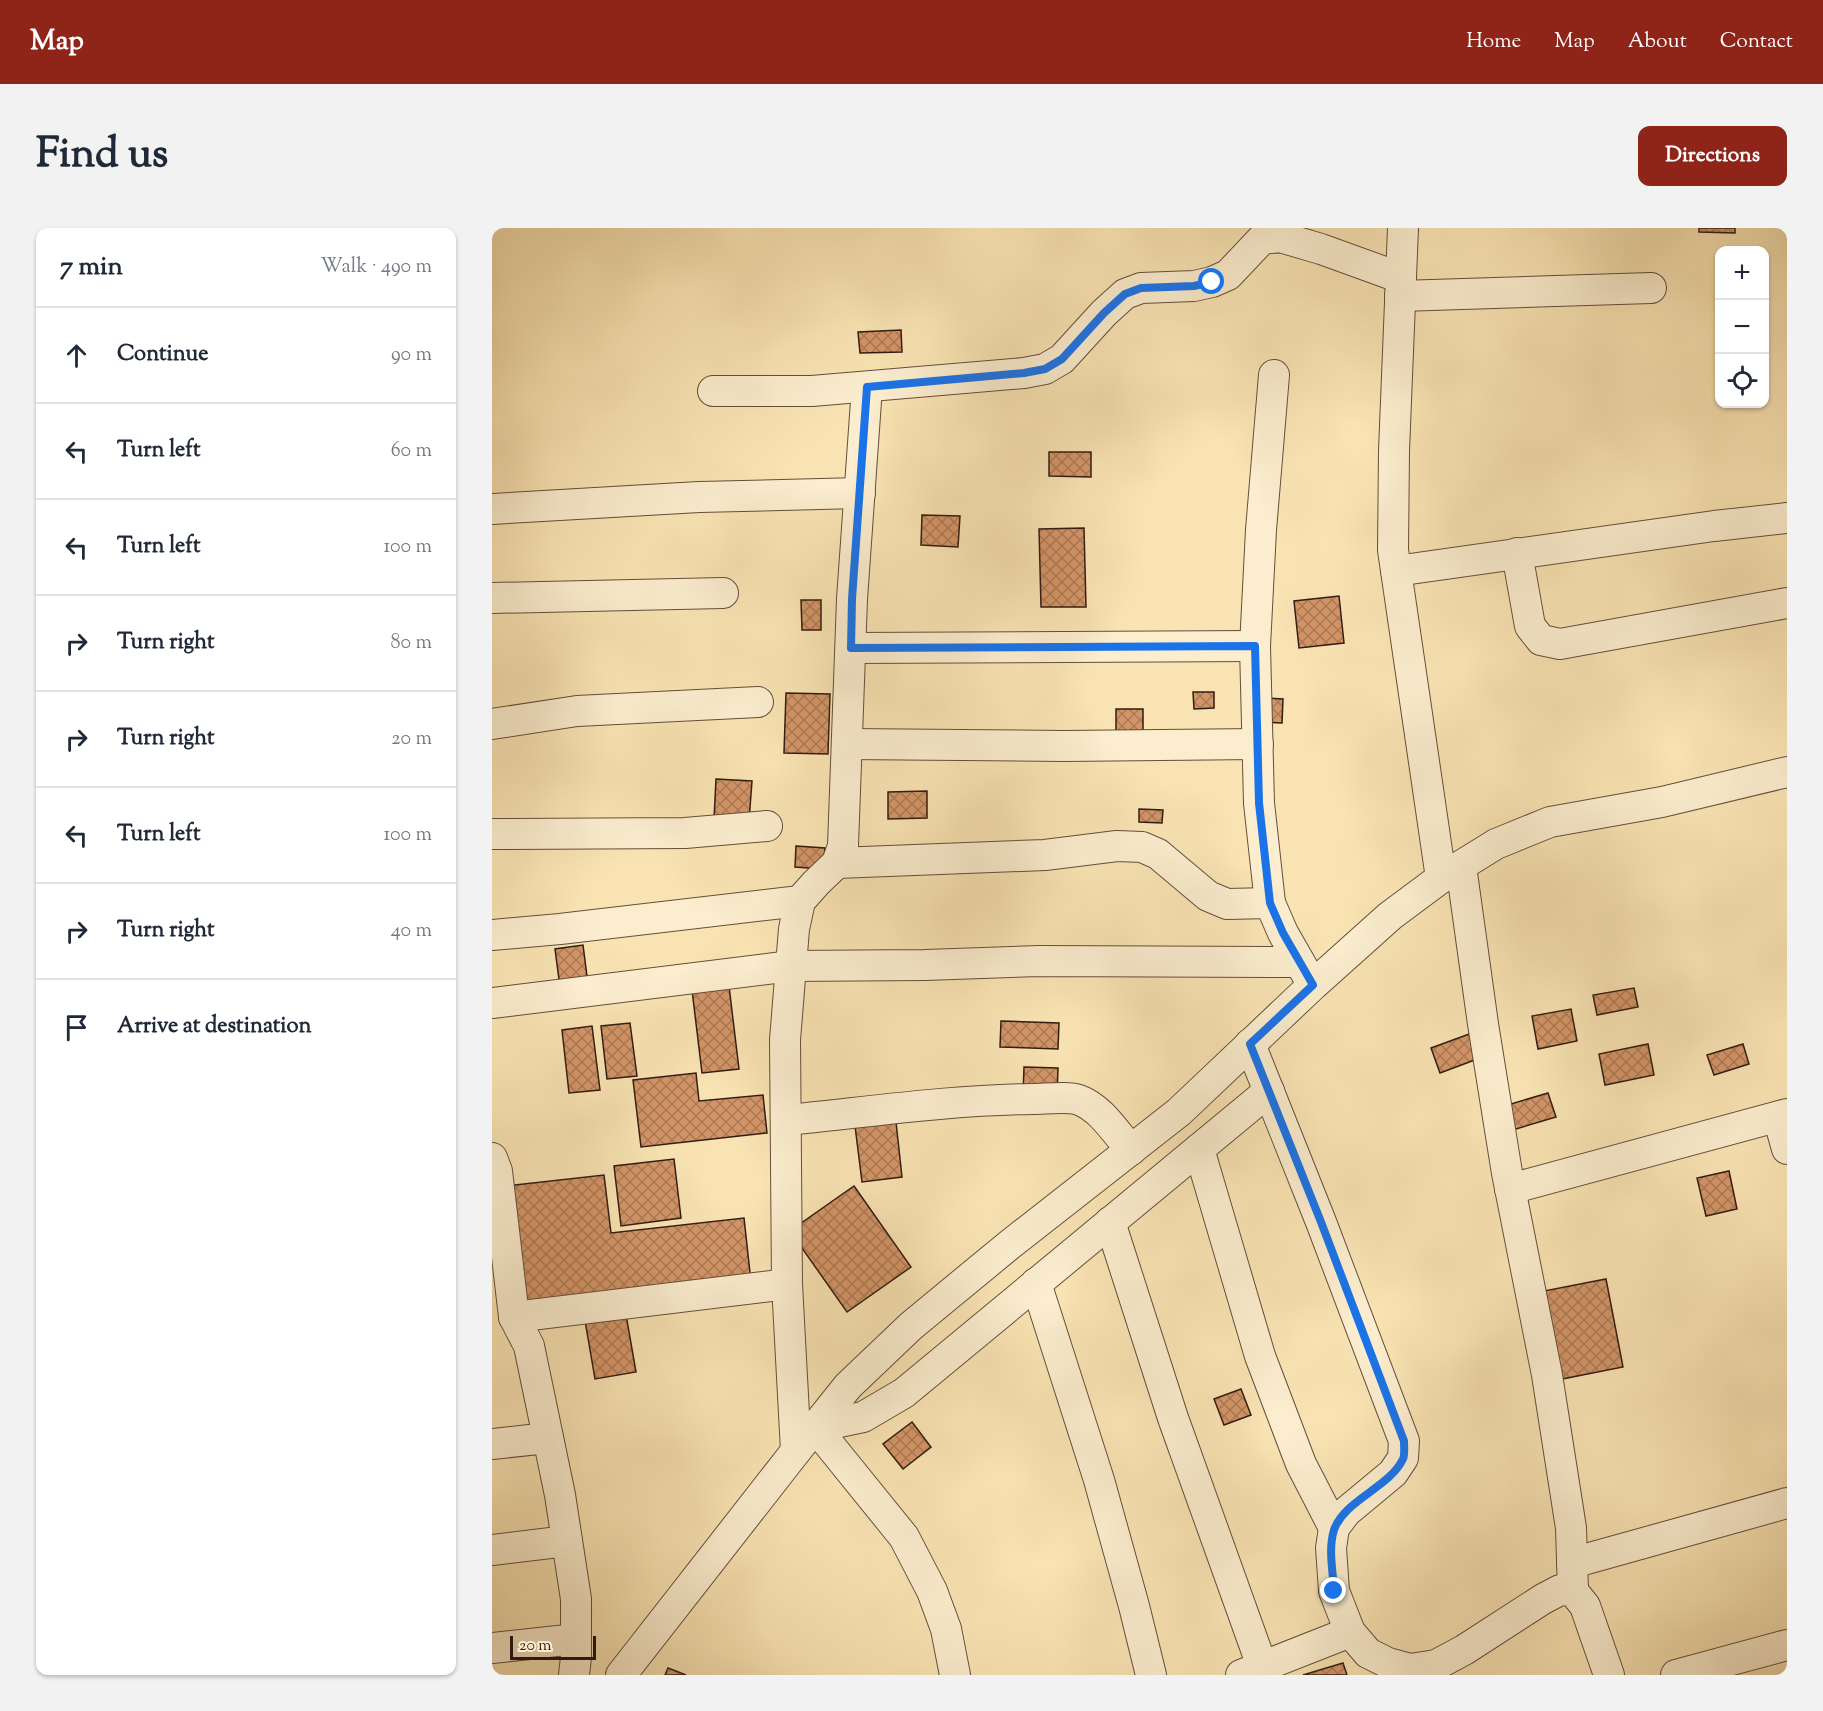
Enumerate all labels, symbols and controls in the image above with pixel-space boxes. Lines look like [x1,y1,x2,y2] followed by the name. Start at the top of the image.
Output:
[30,22,84,62] text: Map
[1466,27,1521,57] text: Home
[1554,27,1595,57] text: Map
[1628,27,1687,57] text: About
[1720,27,1793,57] text: Contact
[36,126,168,186] text: Find us
[1638,126,1787,186] button: Directions
[1715,246,1769,408] map controls
[1715,246,1769,300] button: +
[60,249,123,286] text: 7 min
[321,253,432,282] text: Walk · 490 m
[1198,268,1224,294] route start
[1715,300,1769,354] button: −
[60,339,93,372] icon: ahead
[117,339,208,371] text: Continue
[391,341,432,370] text: 90 m
[1715,354,1769,408] button: locate
[60,435,93,468] icon: left
[117,435,200,467] text: Turn left
[391,437,432,466] text: 60 m
[60,531,93,564] icon: left
[117,531,200,563] text: Turn left
[383,533,432,562] text: 100 m
[60,627,93,660] icon: right
[117,627,214,659] text: Turn right
[391,629,432,658] text: 80 m
[60,723,93,756] icon: right
[117,723,214,755] text: Turn right
[391,725,432,754] text: 20 m
[60,819,93,852] icon: left
[117,819,200,851] text: Turn left
[383,821,432,850] text: 100 m
[60,915,93,948] icon: right
[117,915,214,947] text: Turn right
[391,917,432,946] text: 40 m
[60,1011,93,1044] icon: arrive
[117,1011,312,1043] text: Arrive at destination
[1320,1577,1346,1603] route end
[510,1633,596,1660] scale bar
[519,1635,552,1658] text: 20 m

